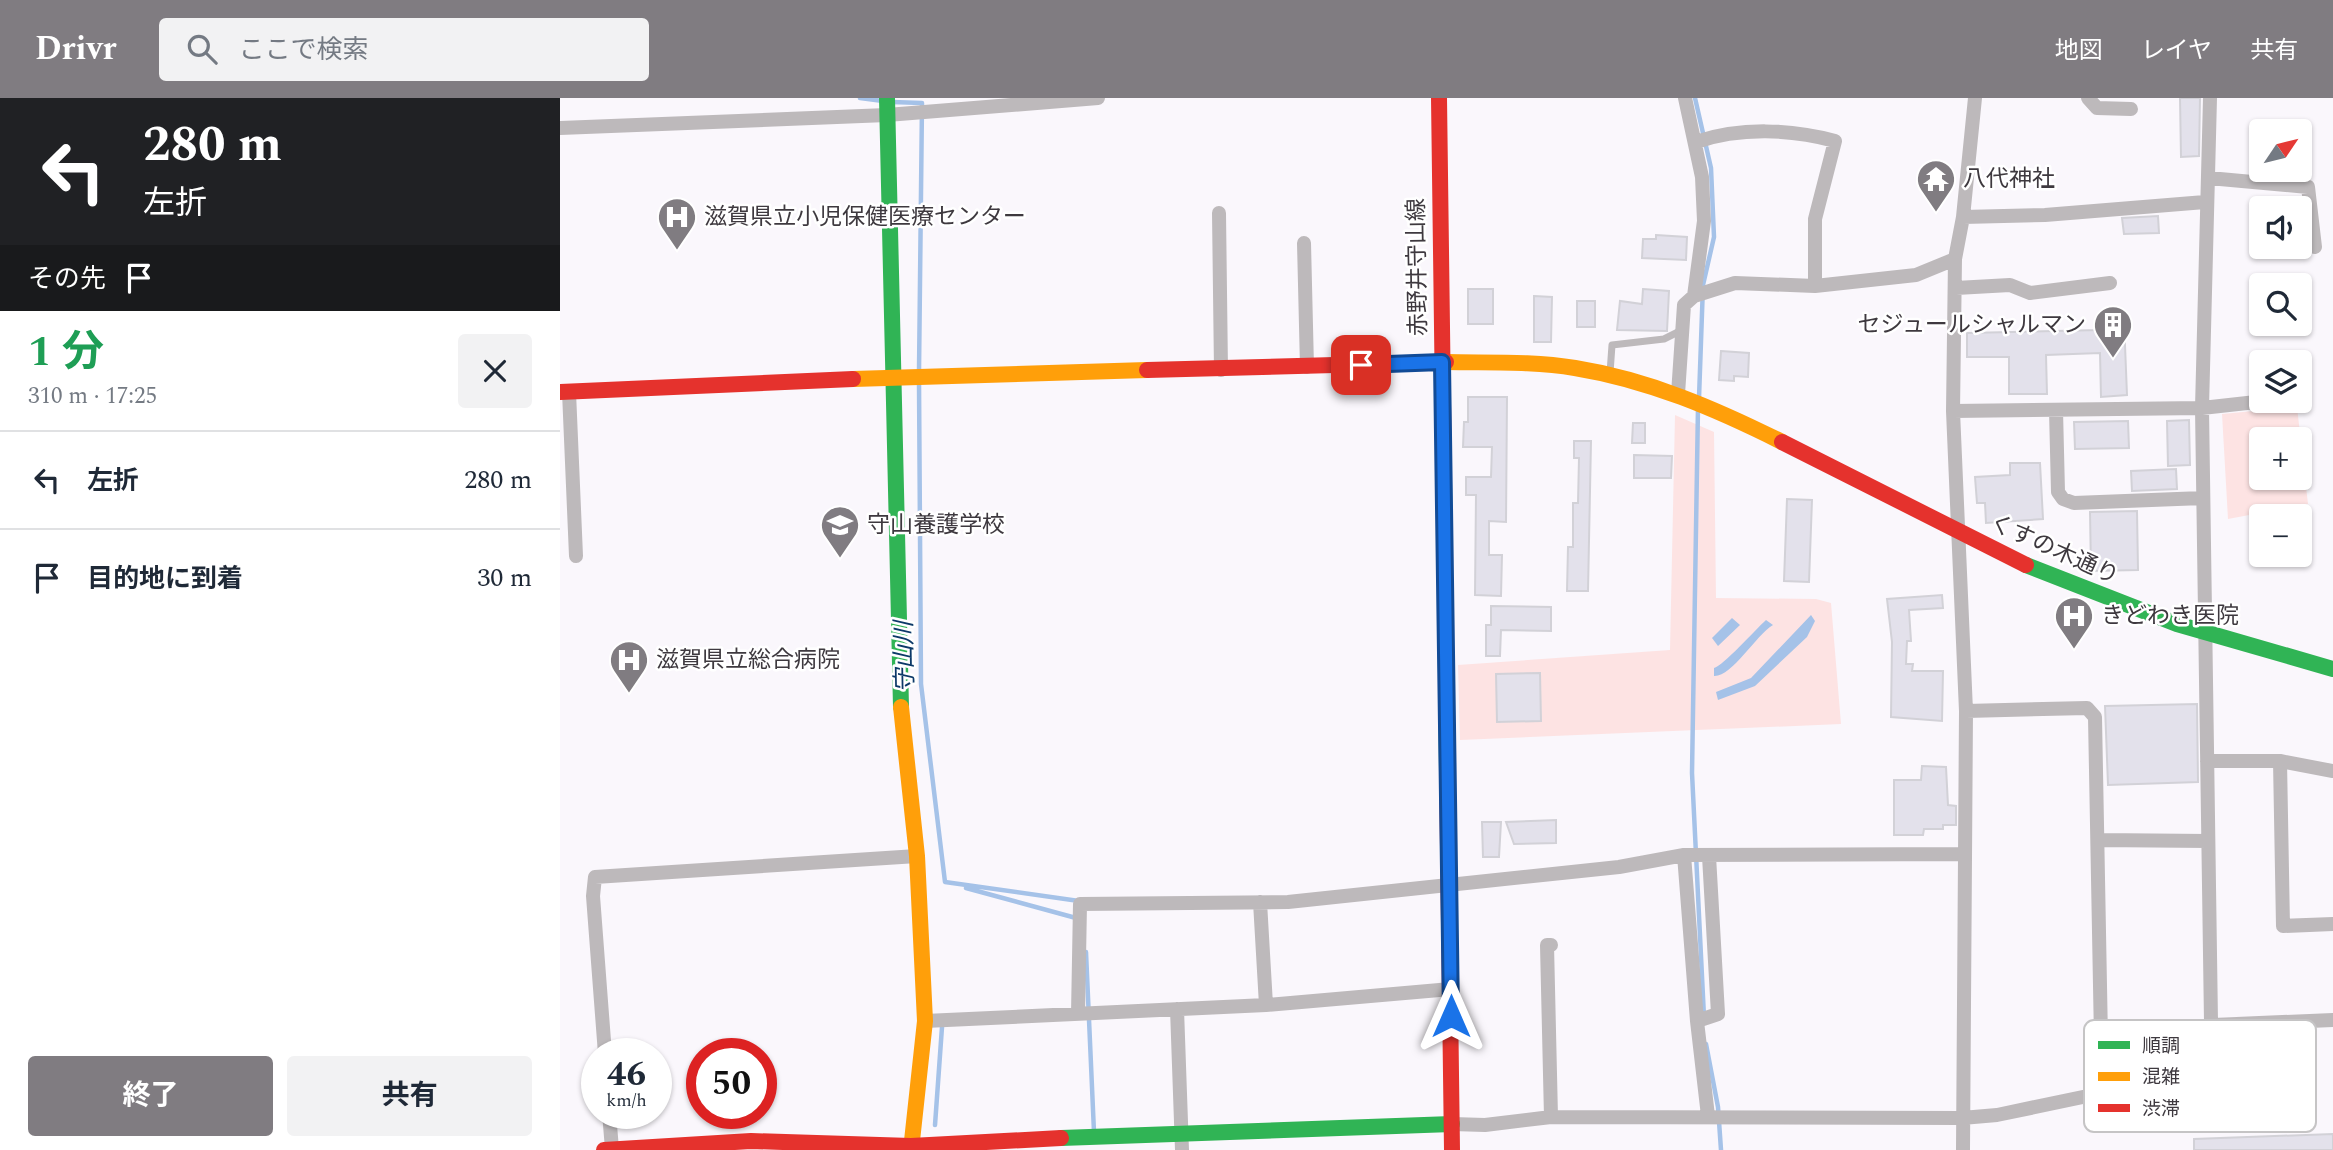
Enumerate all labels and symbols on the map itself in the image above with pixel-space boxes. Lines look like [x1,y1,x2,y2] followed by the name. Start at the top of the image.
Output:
[2249,119,2312,182] north arrow
[1915,158,1957,213] temple icon: 八代神社
[1963,162,2055,197] place label: 八代神社
[656,196,698,251] hospital icon: 滋賀県立小児保健医療センター
[1399,198,1437,336] street label: 赤野井守山線
[704,200,1026,235] place label: 滋賀県立小児保健医療センター
[2092,304,2134,359] building icon: セジュールシャルマン
[1858,308,2086,343] place label: セジュールシャルマン
[1331,335,1391,395] pin
[819,504,861,559] school or university icon: 守山養護学校
[1984,506,2124,594] street label: くすの木通り
[867,508,1005,543] place label: 守山養護学校
[2053,595,2095,650] hospital icon: きどわき医院
[2101,599,2239,634] place label: きどわき医院
[886,618,924,693] water label: 守山川
[608,639,650,694] hospital icon: 滋賀県立総合病院
[656,643,840,678] place label: 滋賀県立総合病院
[1414,979,1488,1053] position arrow
[2084,1020,2316,1132] legend
[2142,1032,2180,1061] text: 順調
[686,1038,777,1129] speed limit sign: 50
[2142,1063,2180,1092] text: 混雑
[2142,1095,2180,1124] text: 渋滞

